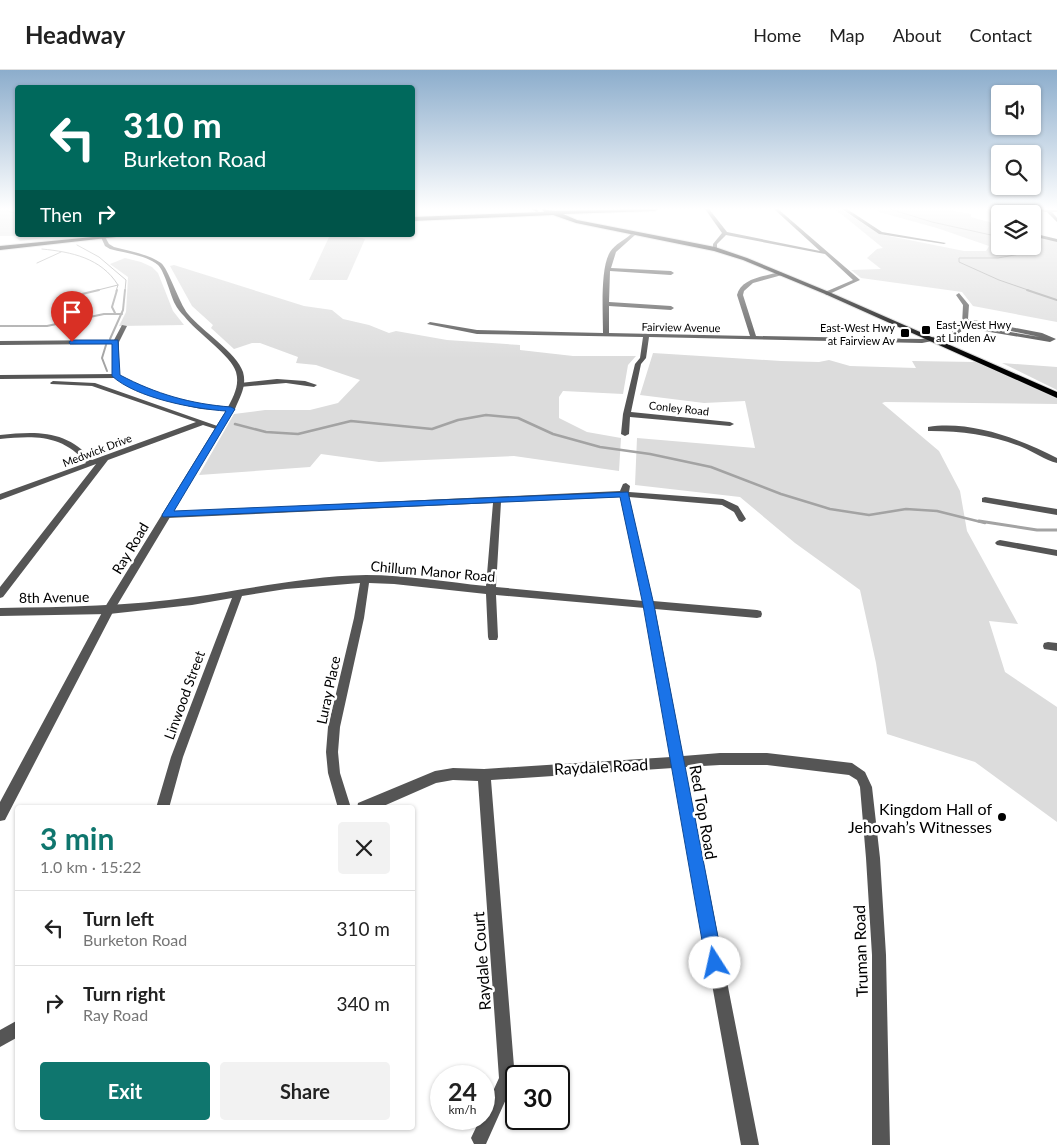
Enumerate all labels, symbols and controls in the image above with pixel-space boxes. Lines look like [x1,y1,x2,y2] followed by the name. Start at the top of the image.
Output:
[25,20,125,49] text: Headway
[753,24,801,46] text: Home
[829,24,865,46] text: Map
[893,24,942,46] text: About
[970,24,1032,46] text: Contact
[991,85,1041,255] map controls
[991,85,1041,135] button: sound
[123,103,222,145] text: 310 m
[40,105,105,170] icon: left
[123,145,266,172] text: Burketon Road
[991,145,1041,195] button: search
[92,200,120,228] icon: right
[40,203,82,226] text: Then
[991,205,1041,255] button: layers
[51,291,93,342] pin
[58,298,86,326] icon: arrive
[936,318,1011,344] place label: East-West Hwy at Linden Av
[641,320,721,334] street label: Fairview Avenue
[820,321,895,347] place label: East-West Hwy at Fairview Av
[920,324,932,336] marker: East-West Hwy at Linden Av
[899,327,911,339] marker: East-West Hwy at Fairview Av
[648,398,710,418] street label: Conley Road
[61,431,134,469] street label: Medwick Drive
[108,519,152,577] street label: Ray Road
[370,557,496,585] street label: Chillum Manor Road
[19,588,89,606] street label: 8th Avenue
[160,648,208,742] street label: Linwood Street
[312,654,344,726] street label: Luray Place
[553,754,649,778] street label: Raydale Road
[686,763,722,861] street label: Red Top Road
[848,799,992,836] place label: Kingdom Hall of Jehovah’s Witnesses
[996,811,1008,823] marker: Kingdom Hall of Jehovah’s Witnesses
[40,820,114,856] text: 3 min
[338,822,390,874] button: close
[40,857,141,876] text: 1.0 km · 15:22
[849,905,871,997] street label: Truman Road
[83,907,154,930] text: Turn left
[468,911,494,1011] street label: Raydale Court
[40,914,68,942] icon: left
[336,917,390,940] text: 310 m
[83,930,187,949] text: Burketon Road
[688,936,740,988] position arrow
[83,982,165,1005] text: Turn right
[40,989,68,1017] icon: right
[336,992,390,1015] text: 340 m
[83,1005,148,1024] text: Ray Road
[40,1062,210,1120] button: Exit
[220,1062,390,1120] button: Share
[505,1065,570,1130] speed limit sign: 30
[448,1076,477,1106] text: 24
[448,1102,477,1117] text: km/h

